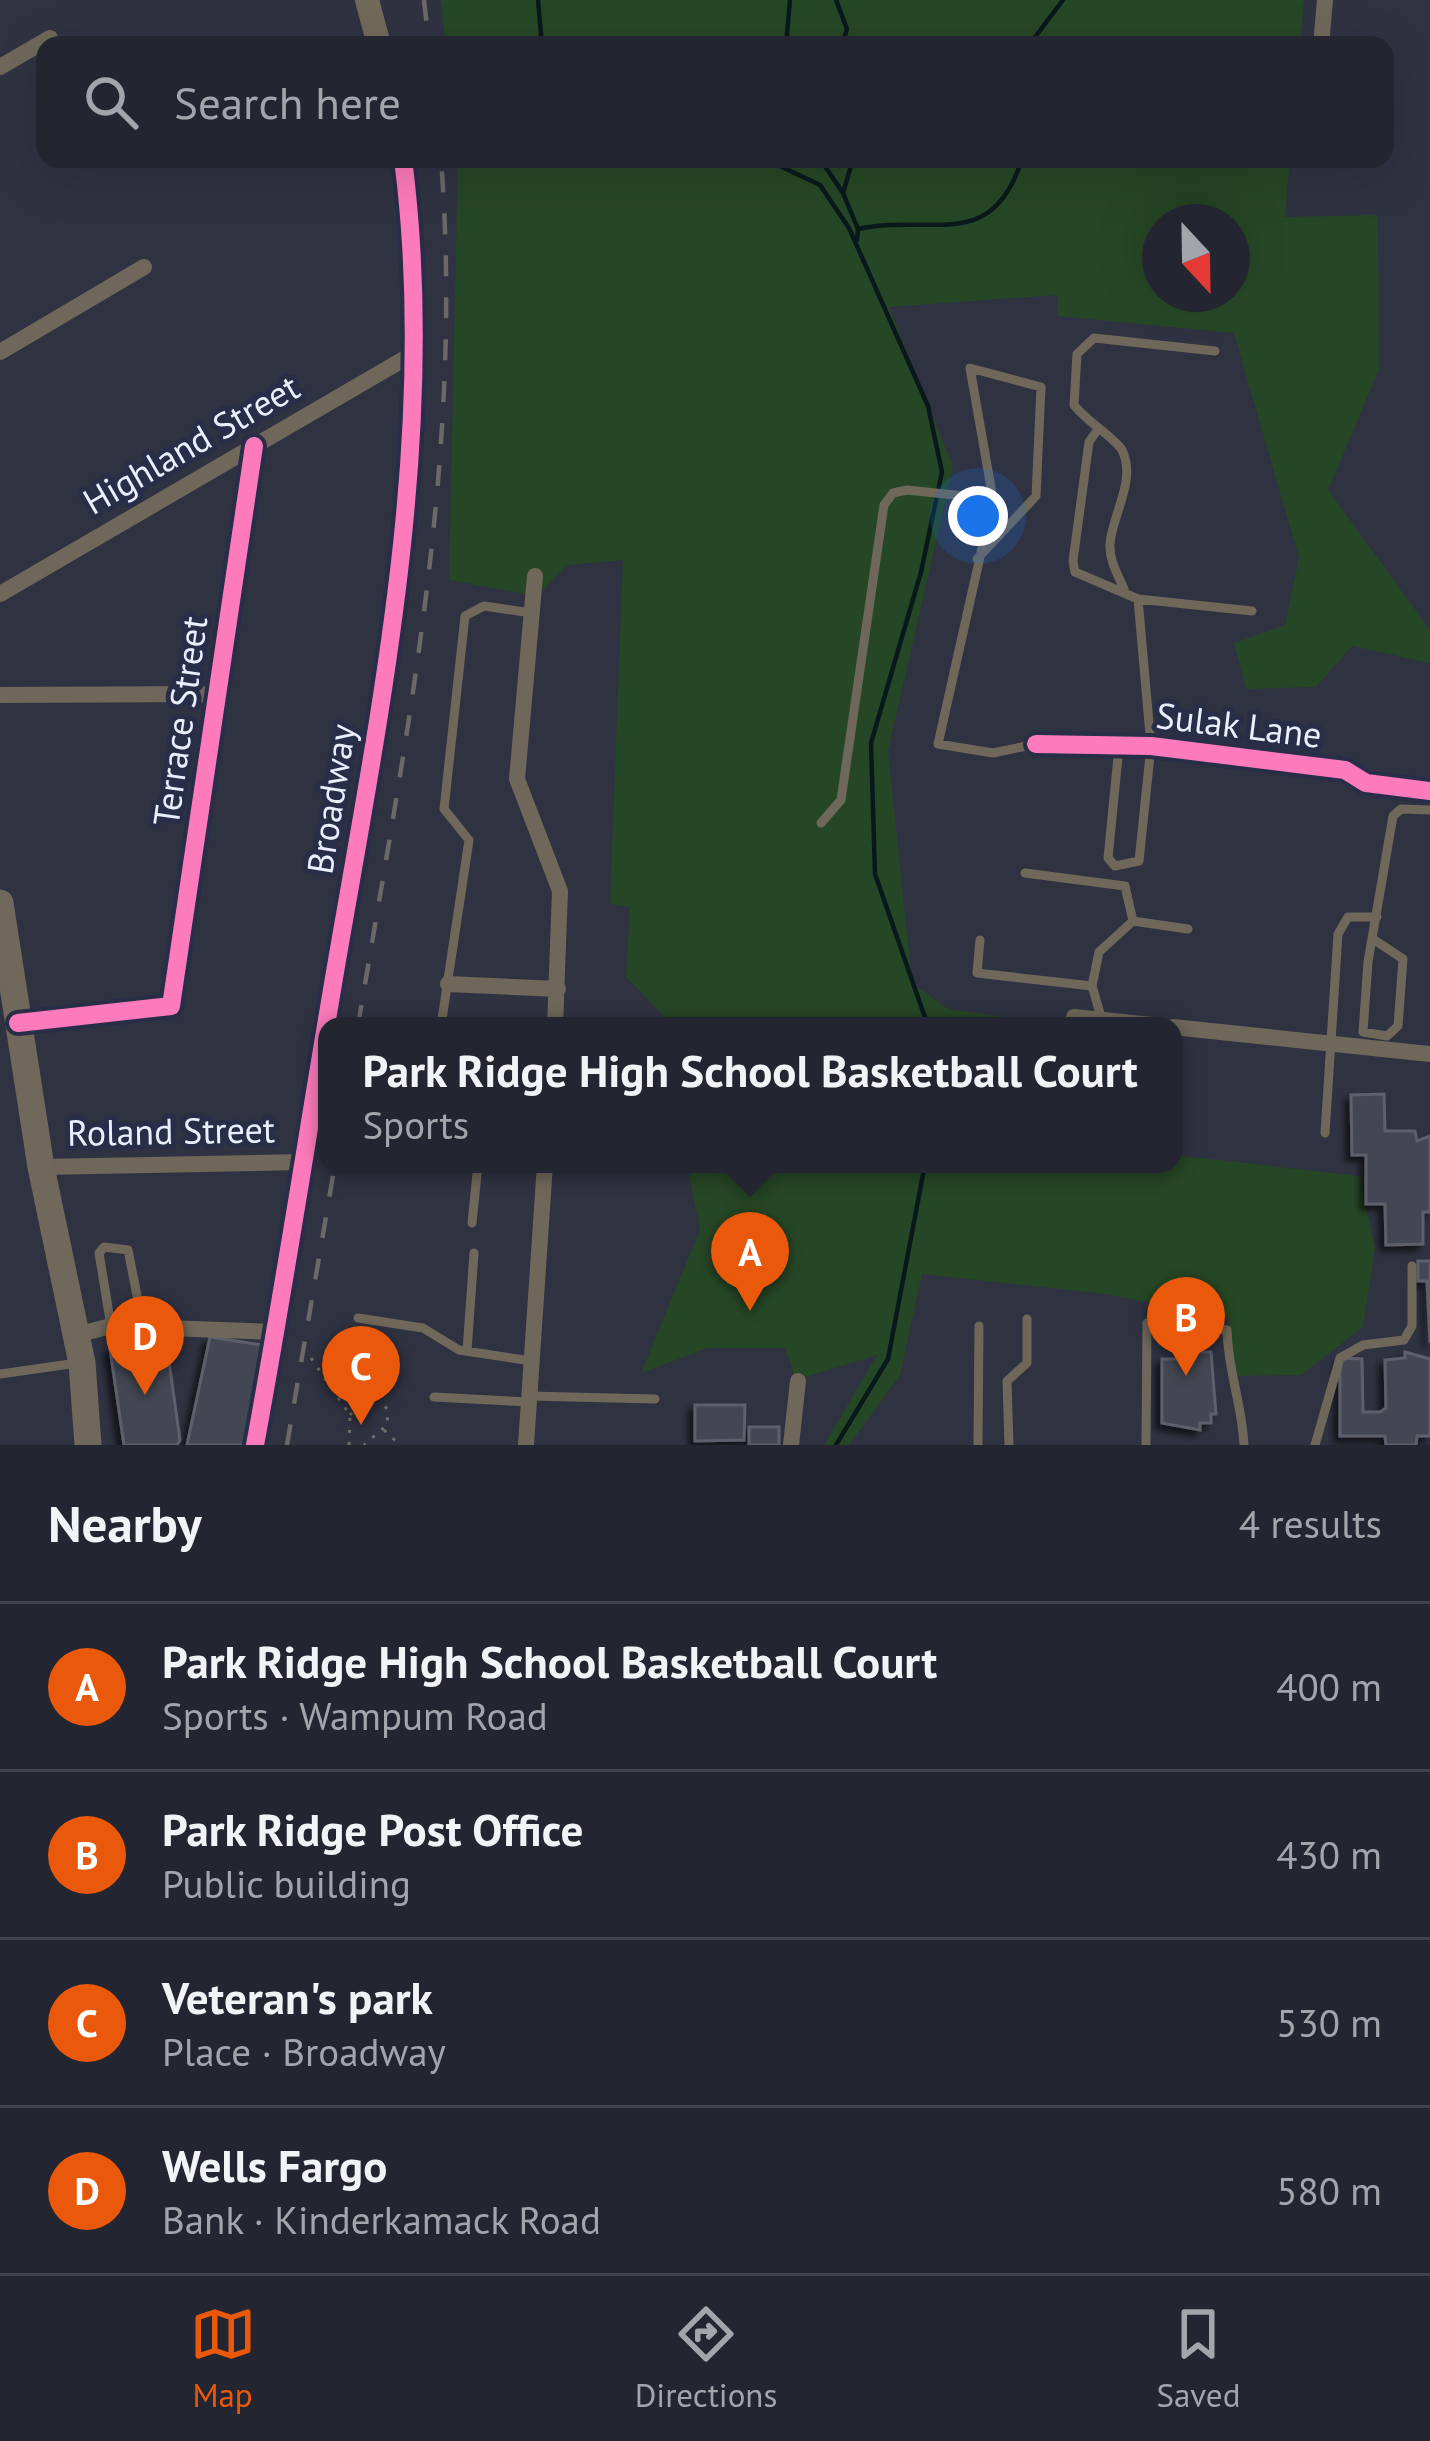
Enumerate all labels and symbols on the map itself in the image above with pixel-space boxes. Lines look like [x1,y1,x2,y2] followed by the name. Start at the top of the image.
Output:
[1142,204,1250,312] north arrow
[74,363,307,524] street label: Highland Street
[948,486,1008,546] your location
[142,613,217,829] street label: Terrace Street
[1154,691,1325,758] street label: Sulak Lane
[295,721,366,877] street label: Broadway
[67,1105,275,1156] street label: Roland Street
[711,1212,789,1311] pin: A
[1147,1277,1225,1376] pin: B
[106,1296,184,1395] pin: D
[322,1326,400,1425] pin: C

